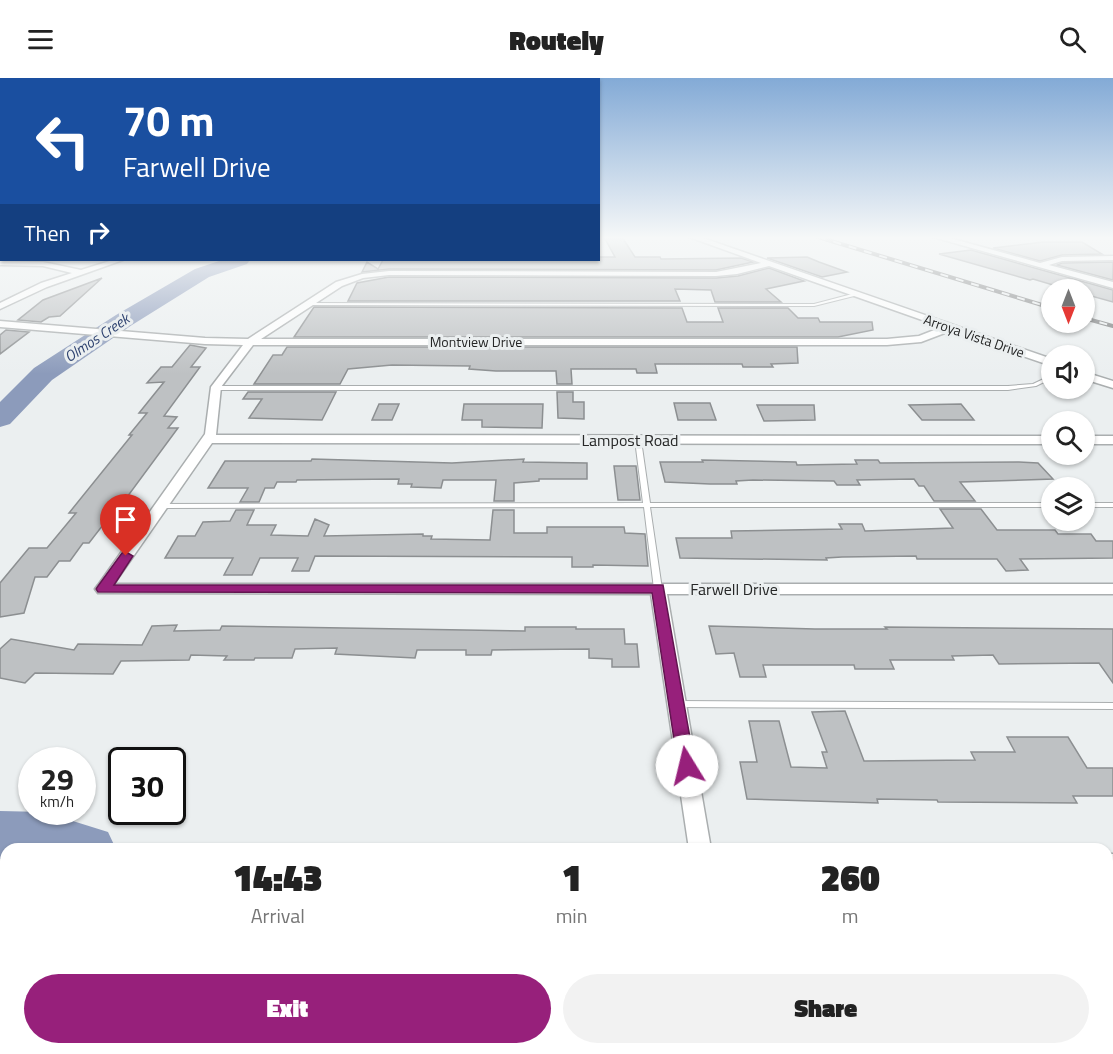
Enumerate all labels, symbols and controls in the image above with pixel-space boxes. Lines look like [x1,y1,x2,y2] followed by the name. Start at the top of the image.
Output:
[509,19,604,60] text: Routely
[24,23,57,56] icon: menu
[1056,23,1089,56] icon: search
[123,88,215,152] text: 70 m
[24,102,102,180] icon: left
[123,146,271,187] text: Farwell Drive
[24,216,70,250] text: Then
[82,216,115,249] icon: right
[1041,279,1095,333] north arrow
[1041,279,1095,531] map controls
[60,306,136,368] water label: Olmos Creek
[921,308,1027,363] street label: Arroya Vista Drive
[430,331,522,352] street label: Montview Drive
[1041,345,1095,399] button: sound
[1041,411,1095,465] button: search
[581,428,679,452] street label: Lampost Road
[1041,477,1095,531] button: layers
[100,494,151,556] pin
[109,503,142,536] icon: arrive
[690,577,778,601] street label: Farwell Drive
[655,734,719,798] position arrow
[108,747,186,825] speed limit sign: 30
[40,756,74,802] text: 29
[40,790,74,813] text: km/h
[233,850,323,905] text: 14:43
[562,850,581,905] text: 1
[821,850,880,905] text: 260
[251,900,305,931] text: Arrival
[556,900,587,931] text: min
[842,900,859,931] text: m
[24,974,551,1043] button: Exit
[563,974,1089,1043] button: Share

